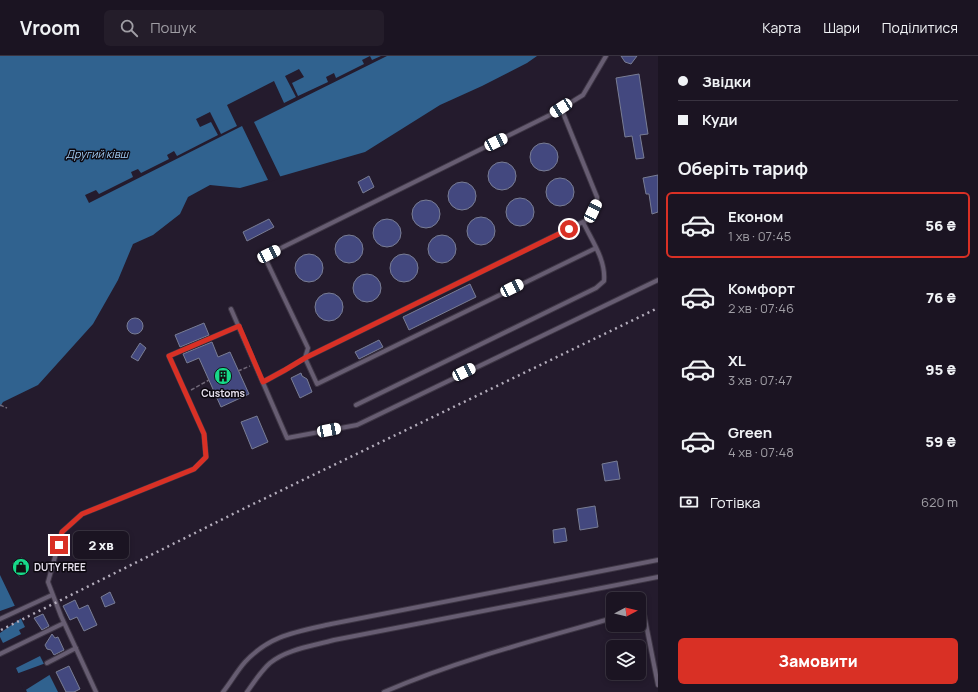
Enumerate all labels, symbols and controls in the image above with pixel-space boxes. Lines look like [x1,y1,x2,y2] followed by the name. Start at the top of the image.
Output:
[104,10,384,46] search box
[20,15,80,41] text: Vroom
[118,17,140,39] icon: search
[150,17,196,38] text: Пошук
[762,18,801,37] text: Карта
[823,18,860,37] text: Шари
[882,18,958,37] text: Поділитися
[702,71,751,92] text: Звідки
[548,96,574,120] car
[702,109,738,130] text: Куди
[483,131,509,153] car
[66,146,130,161] water label: Другий ківш
[678,156,808,180] text: Оберіть тариф
[582,198,604,224] car
[728,206,783,227] text: Економ
[680,207,716,243] icon: car
[925,215,956,236] text: 56 ₴
[560,220,578,238] route start
[728,227,791,245] text: 1 хв · 07:45
[256,243,282,265] car
[499,277,525,299] car
[728,278,795,299] text: Комфорт
[680,279,716,315] icon: car
[926,287,956,308] text: 76 ₴
[728,299,794,317] text: 2 хв · 07:46
[728,350,746,371] text: XL
[680,351,716,387] icon: car
[925,359,956,380] text: 95 ₴
[451,361,477,383] car
[213,366,233,386] building icon: Customs
[728,371,792,389] text: 3 хв · 07:47
[201,386,245,400] place label: Customs
[316,422,342,438] car
[728,422,772,443] text: Green
[680,423,716,459] icon: car
[925,431,956,452] text: 59 ₴
[728,443,794,461] text: 4 хв · 07:48
[678,491,700,513] icon: cash
[710,492,760,513] text: Готівка
[921,493,958,511] text: 620 m
[73,531,129,559] callout: 2 хв
[50,536,68,554] route end
[88,536,114,554] text: 2 хв
[11,557,31,577] shop icon: DUTY FREE
[34,560,86,574] place label: DUTY FREE
[606,592,646,632] north arrow
[606,592,646,680] map controls
[678,638,958,684] button: Замовити
[606,640,646,680] button: layers

